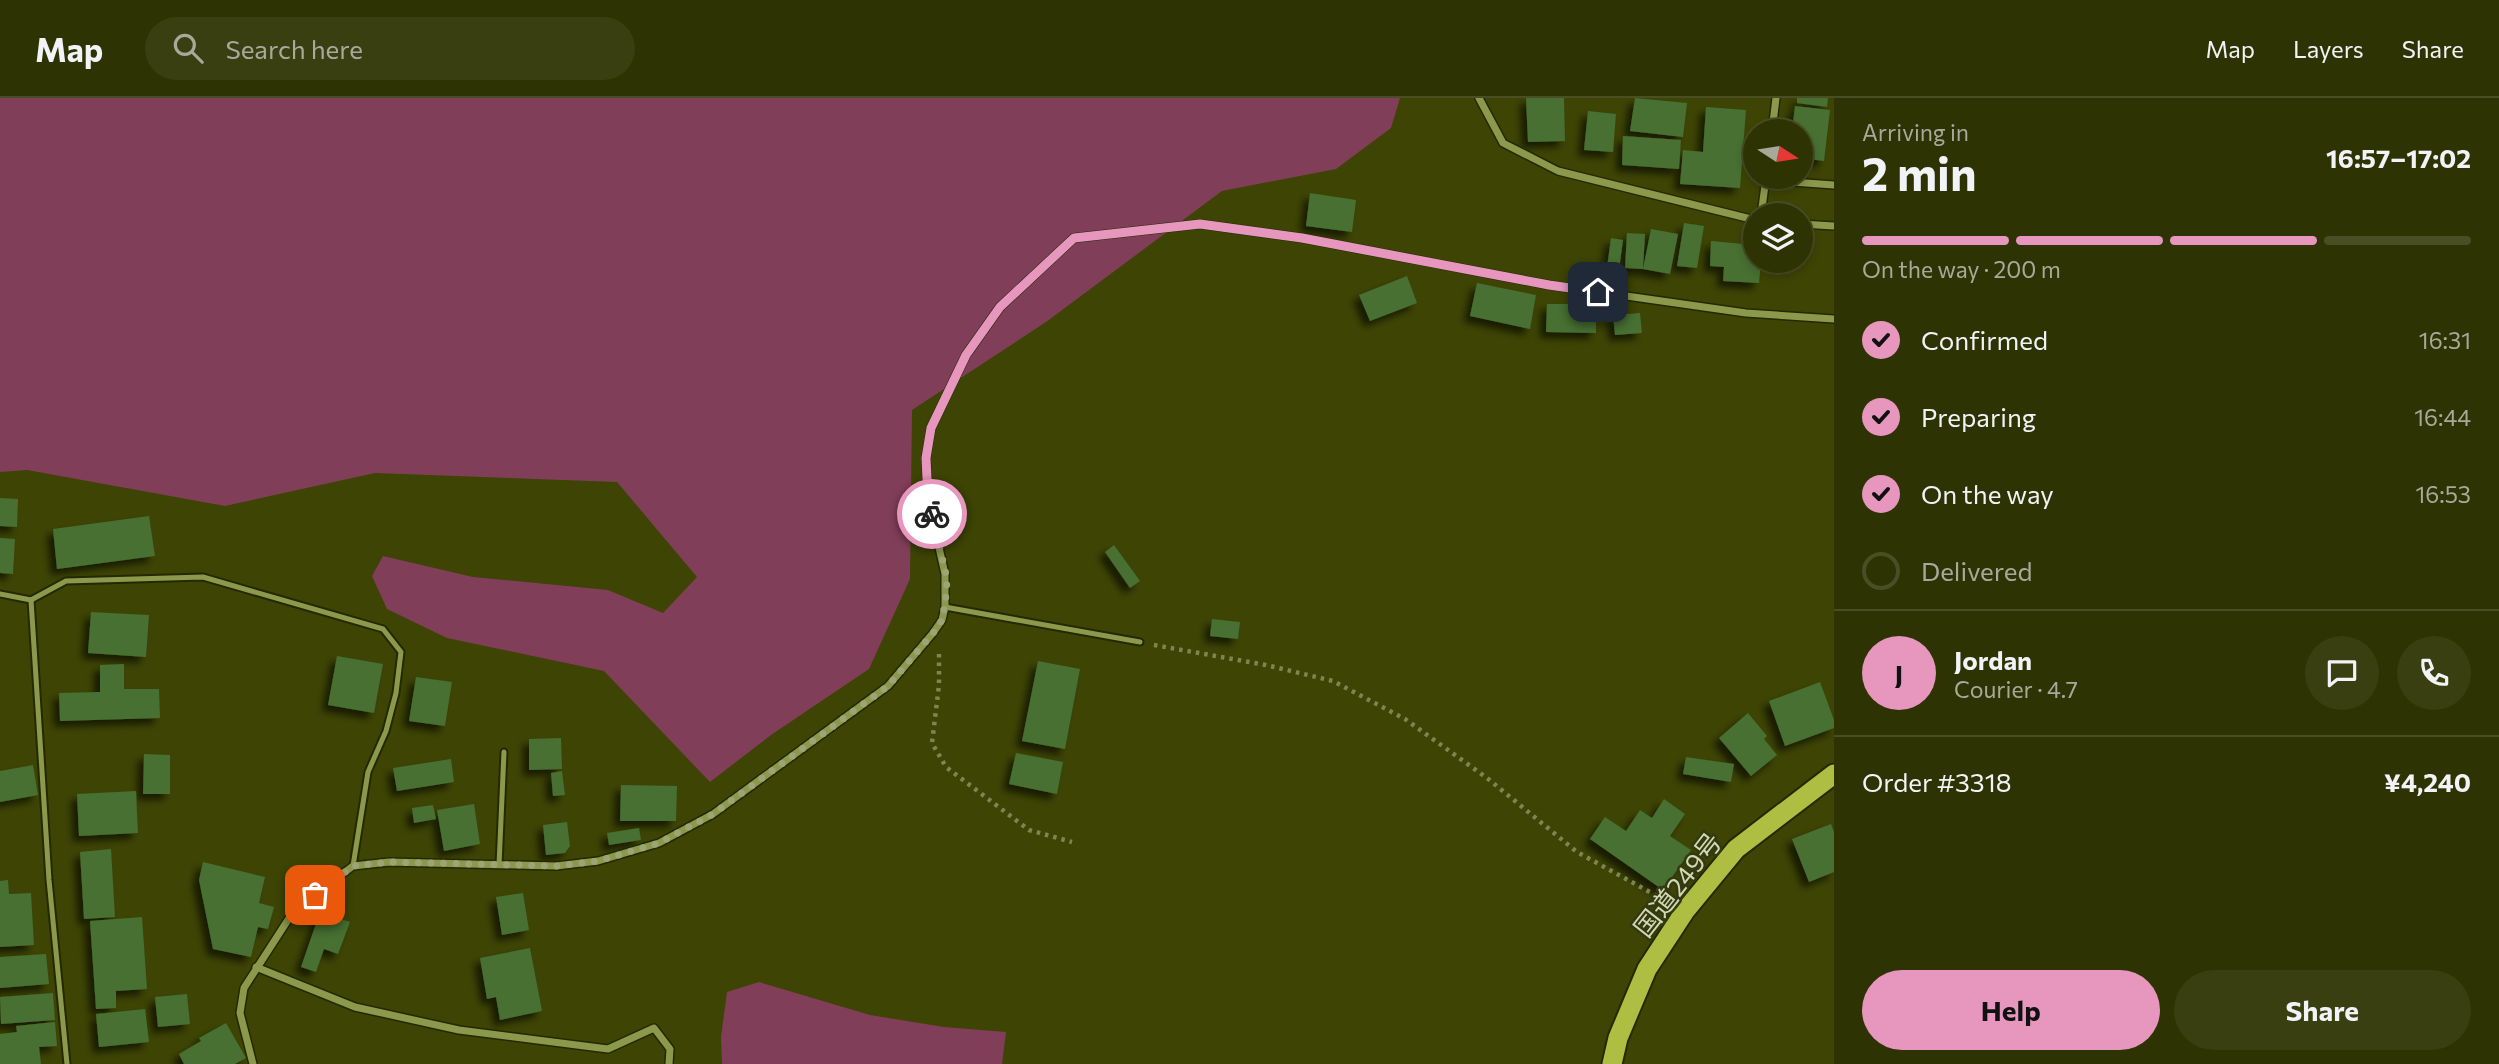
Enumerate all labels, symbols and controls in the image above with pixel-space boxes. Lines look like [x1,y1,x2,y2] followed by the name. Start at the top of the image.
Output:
[145,17,635,80] search box
[35,28,103,69] text: Map
[169,29,207,67] icon: search
[225,33,363,64] text: Search here
[2206,34,2255,63] text: Map
[2293,34,2364,63] text: Layers
[2402,34,2464,63] text: Share
[1862,118,1969,146] text: Arriving in
[1743,119,1813,189] north arrow
[1743,119,1813,273] map controls
[2326,142,2471,173] text: 16:57–17:02
[1862,144,1977,200] text: 2 min
[1743,203,1813,273] button: layers
[1862,255,2061,283] text: On the way · 200 m
[1568,262,1628,322] pin
[1579,273,1617,311] icon: home
[1862,321,1900,359] icon: check
[1921,324,2048,355] text: Confirmed
[2419,326,2471,354] text: 16:31
[1862,398,1900,436] icon: check
[1921,401,2036,432] text: Preparing
[2414,403,2471,431] text: 16:44
[1862,475,1900,513] icon: check
[1921,478,2054,509] text: On the way
[897,479,967,549] courier
[2415,480,2471,508] text: 16:53
[913,495,951,533] icon: bike
[1921,555,2032,586] text: Delivered
[2305,636,2379,710] button: chat
[2397,636,2471,710] button: phone
[1954,644,2032,675] text: Jordan
[1895,658,1903,689] text: J
[1954,675,2078,703] text: Courier · 4.7
[1862,766,2012,797] text: Order #3318
[2384,766,2471,797] text: ¥4,240
[1627,826,1727,942] street label: 国道249号
[285,865,345,925] pin
[296,876,334,914] icon: bag
[1862,970,2160,1050] button: Help
[2174,970,2471,1050] button: Share

